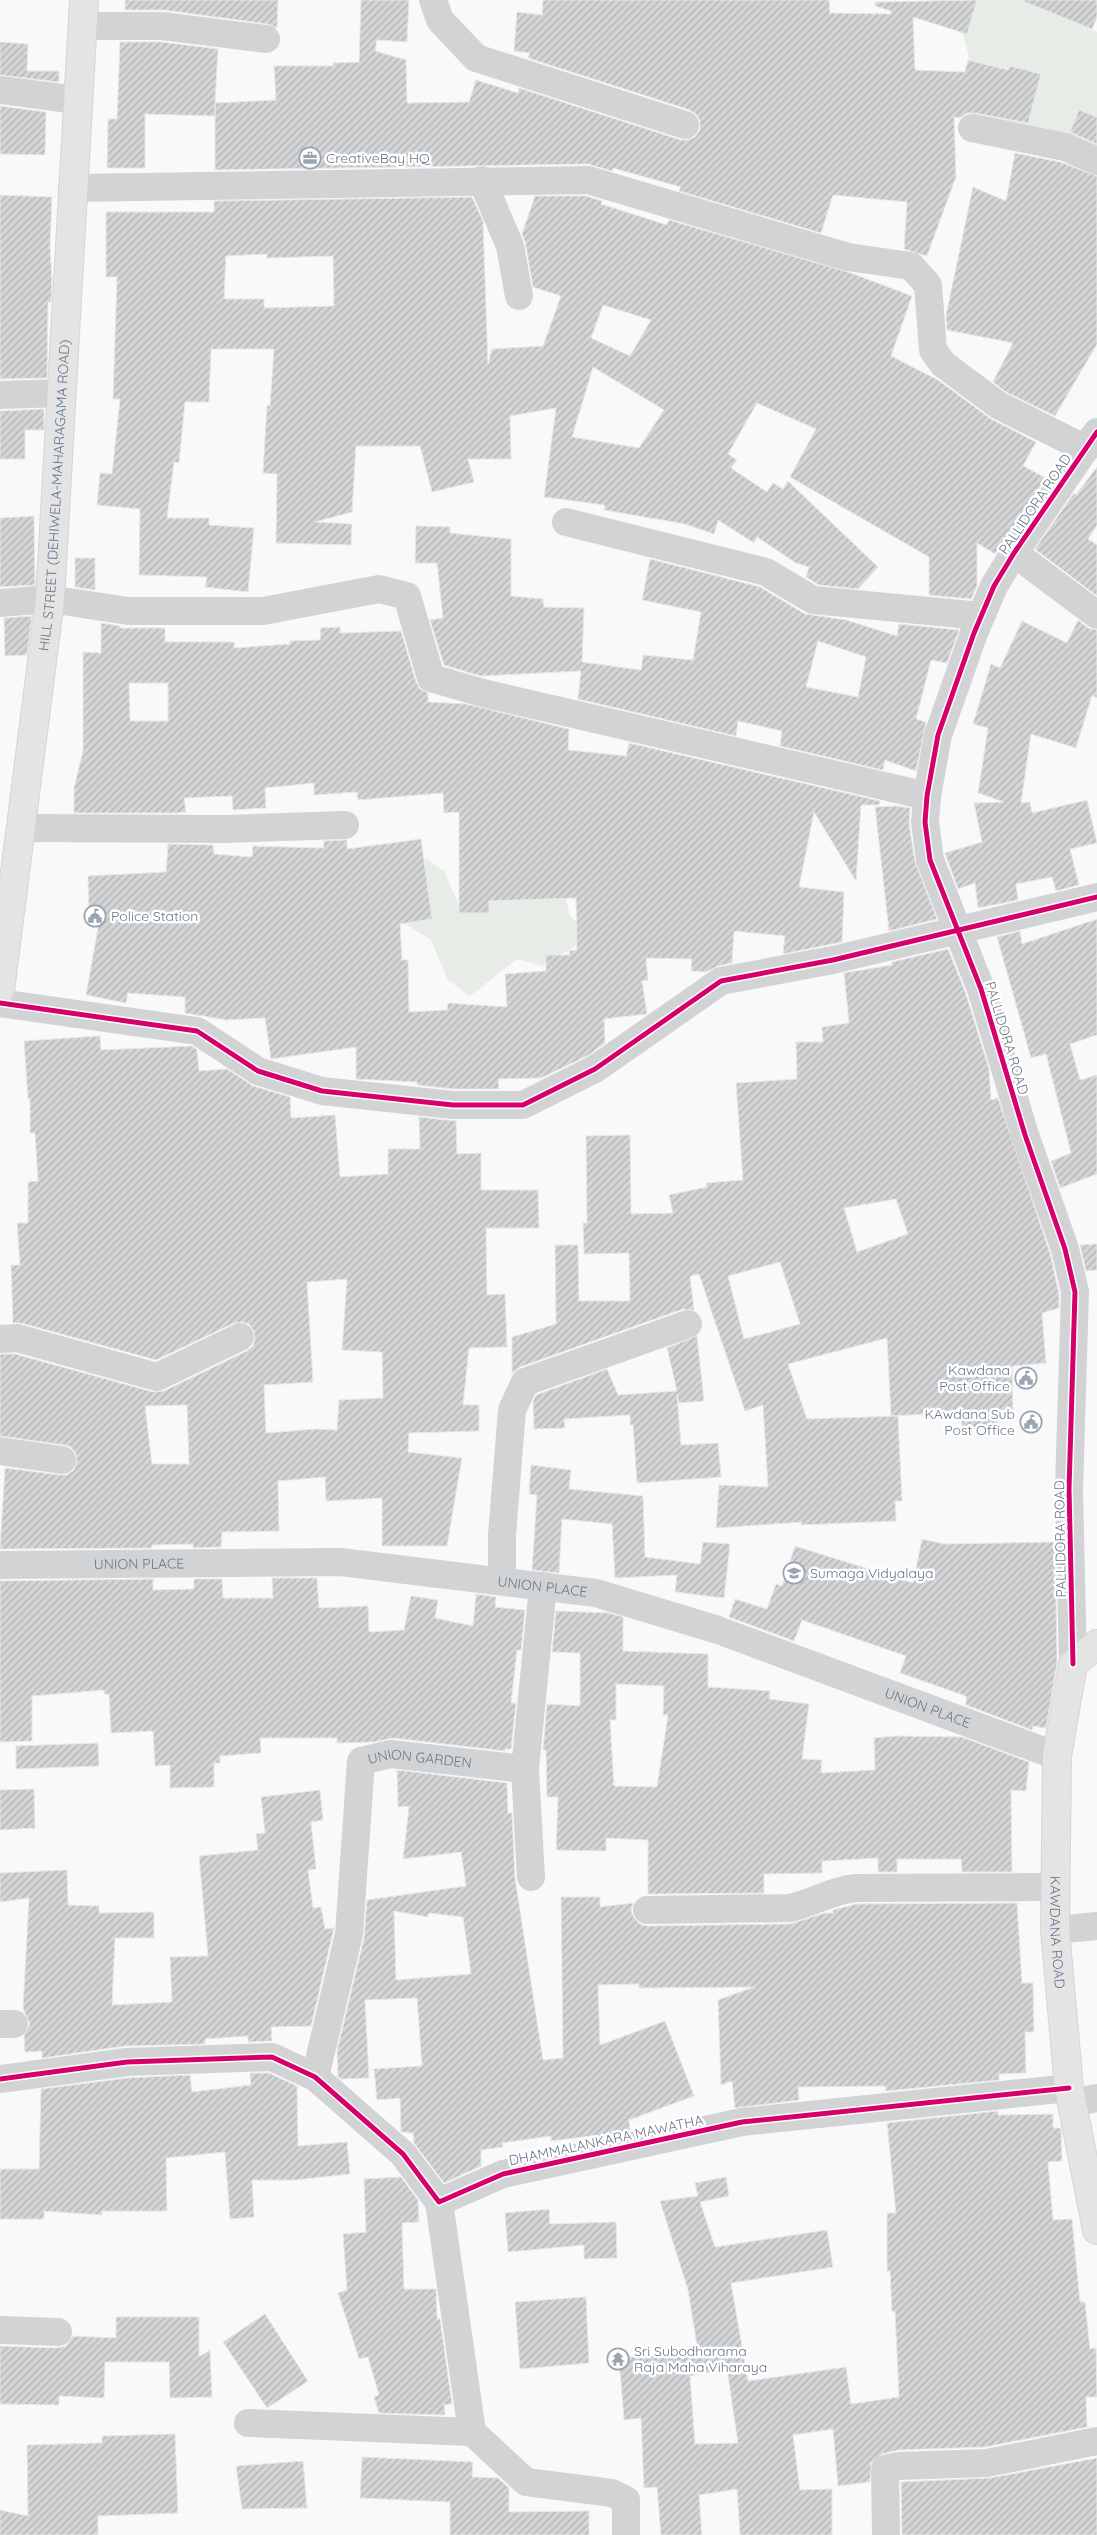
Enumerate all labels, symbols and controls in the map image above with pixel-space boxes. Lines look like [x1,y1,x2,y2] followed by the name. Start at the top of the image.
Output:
[298,146,322,170] office icon: CreativeBay HQ
[326,149,431,167] place label: CreativeBay HQ
[34,339,74,652] street label: HILL STREET (DEHIWELA-MAHARAGAMA ROAD)
[995,450,1075,558] street label: PALLIDORA ROAD
[83,904,107,928] public building icon: Police Station
[111,907,198,925] place label: Police Station
[981,979,1033,1097] street label: PALLIDORA ROAD
[939,1361,1010,1395] place label: Kawdana Post Office
[1014,1366,1038,1390] public building icon: Kawdana Post Office
[924,1405,1015,1439] place label: KAwdana Sub Post Office
[1019,1410,1043,1434] public building icon: KAwdana Sub Post Office
[1050,1480,1070,1598] street label: PALLIDORA ROAD
[94,1554,184,1573] street label: UNION PLACE
[782,1561,806,1585] school or university icon: Sumaga Vidyalaya
[810,1564,933,1582] place label: Sumaga Vidyalaya
[497,1572,588,1601] street label: UNION PLACE
[882,1684,973,1732] street label: UNION PLACE
[366,1745,473,1772] street label: UNION GARDEN
[1046,1876,1069,1989] street label: KAWDANA ROAD
[507,2111,705,2169] street label: DHAMMALANKARA MAWATHA
[634,2342,767,2376] place label: Sri Subodharama Raja Maha Viharaya
[606,2347,630,2371] temple icon: Sri Subodharama Raja Maha Viharaya

